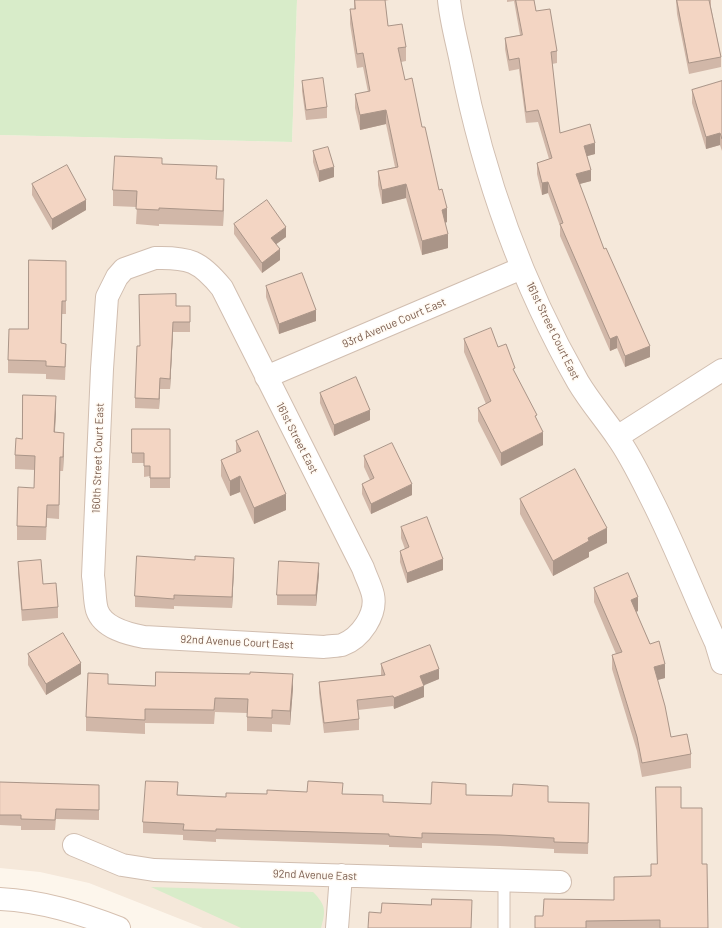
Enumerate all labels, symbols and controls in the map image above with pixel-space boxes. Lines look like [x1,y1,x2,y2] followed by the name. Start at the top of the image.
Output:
[524,280,582,382] street label: 161st Street Court East
[340,295,448,351] street label: 93rd Avenue Court East
[273,400,321,476] street label: 161st Street East
[89,403,107,513] street label: 160th Street Court East
[180,632,294,652] street label: 92nd Avenue Court East
[273,867,357,883] street label: 92nd Avenue East

